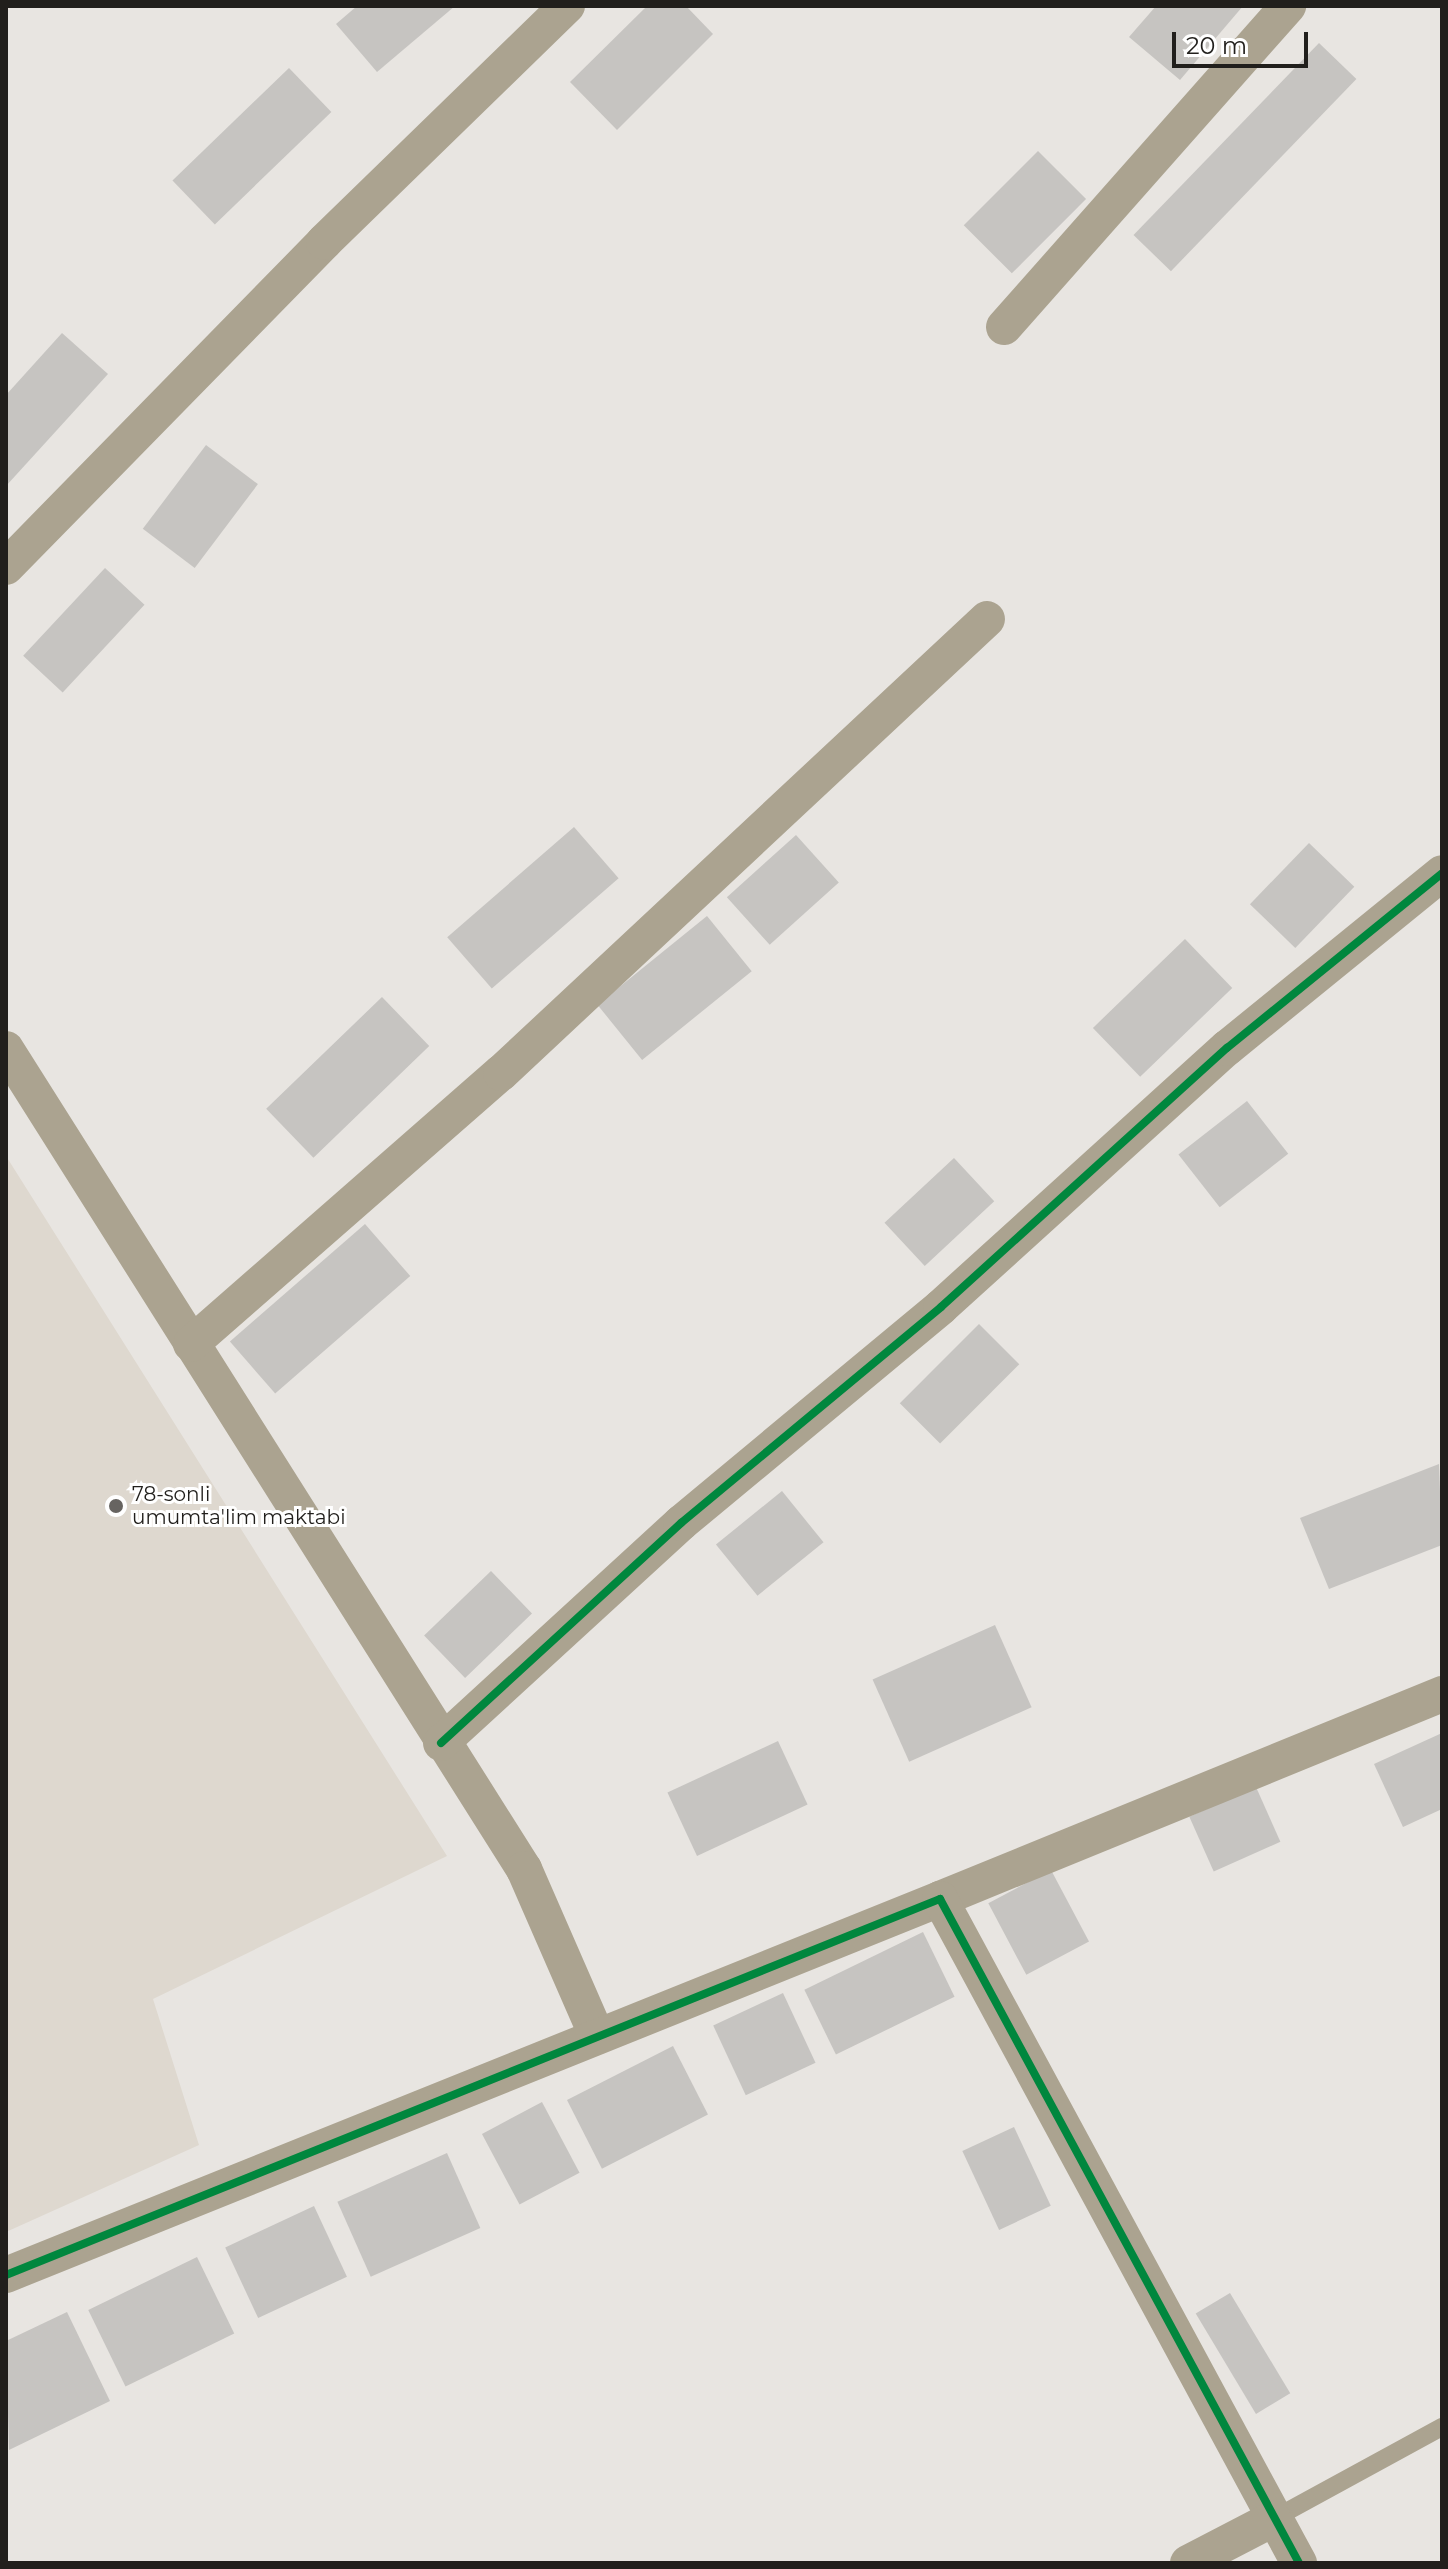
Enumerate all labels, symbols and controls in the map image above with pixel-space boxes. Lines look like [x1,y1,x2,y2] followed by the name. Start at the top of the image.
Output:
[1176,16,1312,66] scale bar
[1186,31,1247,60] text: 20 m
[132,1482,346,1529] place label: 78-sonli umumta'lim maktabi
[107,1497,125,1515] marker: 78-sonli umumta'lim maktabi

